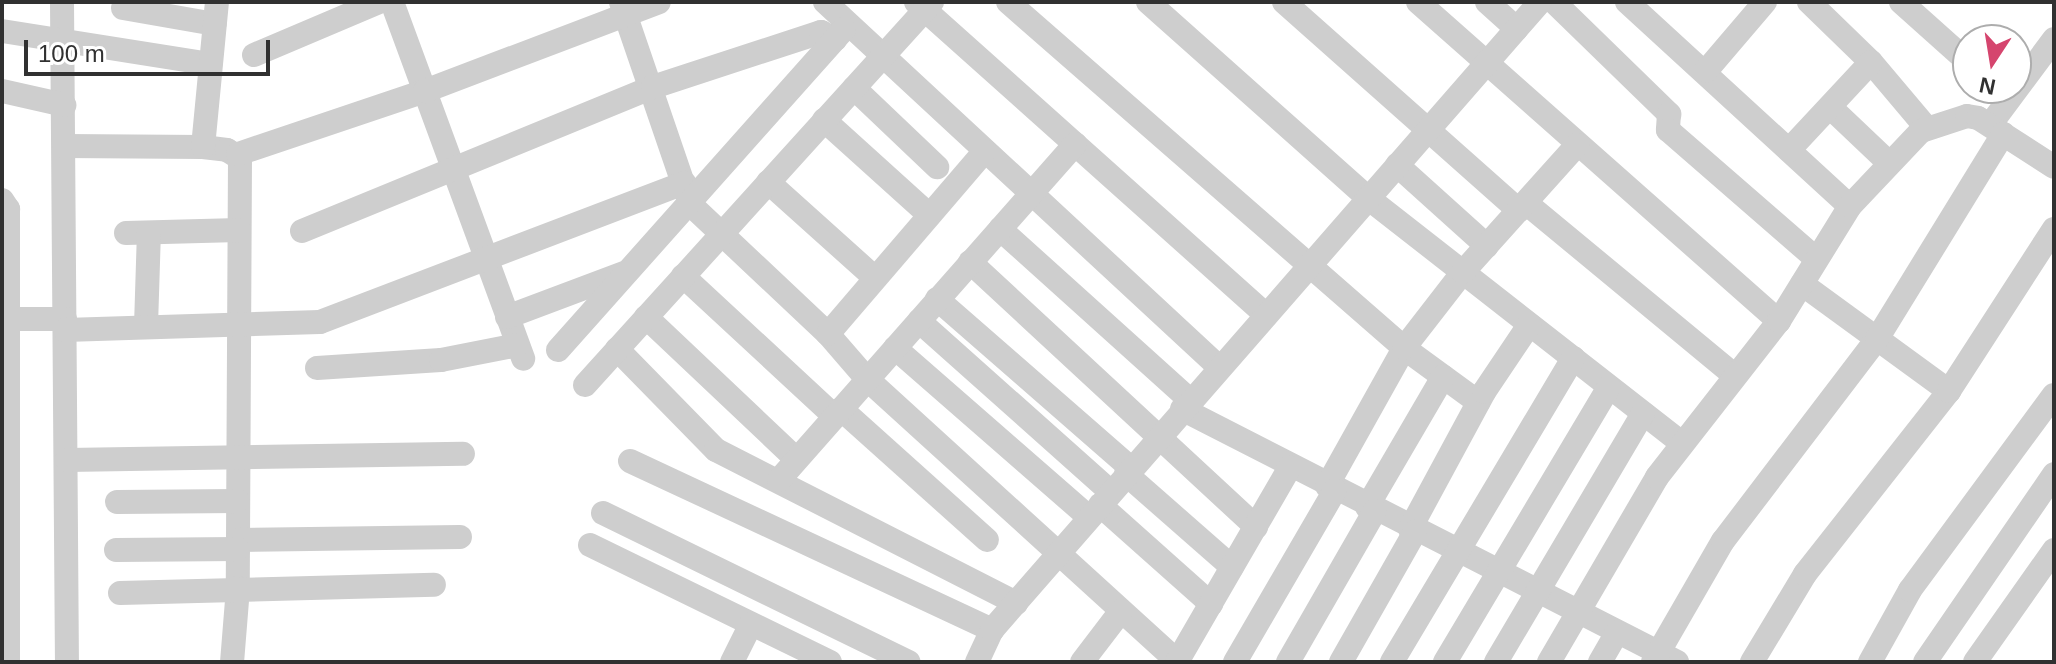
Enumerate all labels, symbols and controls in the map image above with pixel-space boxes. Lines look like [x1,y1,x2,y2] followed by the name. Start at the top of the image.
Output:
[28,24,274,74] scale bar
[1952,24,2032,104] north arrow
[38,40,105,67] text: 100 m
[1977,72,1998,100] text: N

